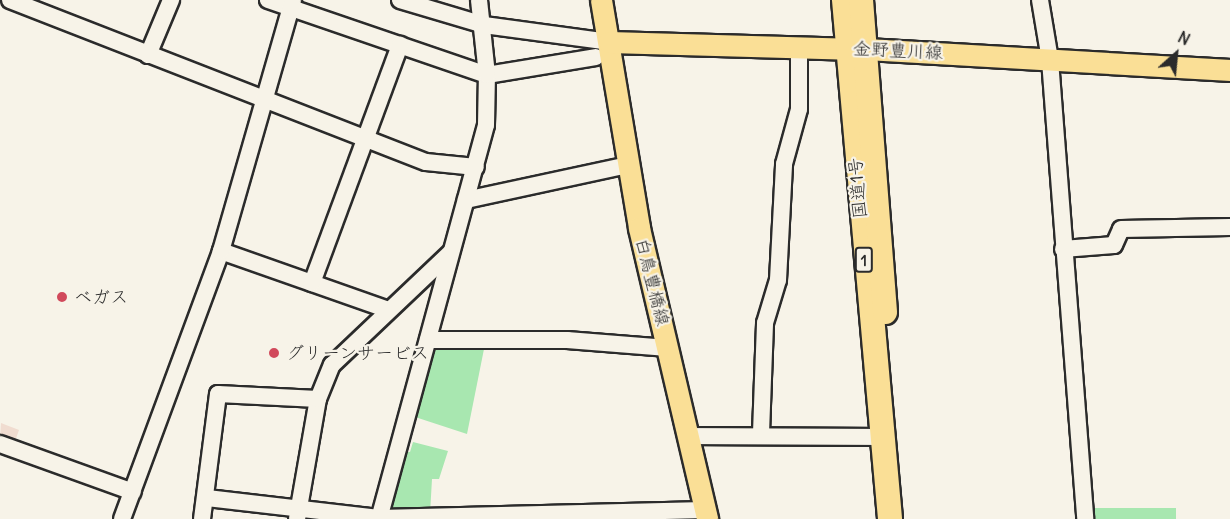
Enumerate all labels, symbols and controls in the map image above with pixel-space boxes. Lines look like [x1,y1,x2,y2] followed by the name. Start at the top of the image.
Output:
[1146,24,1206,84] north arrow
[1175,27,1194,49] text: N
[852,38,944,64] street label: 金野豊川線
[845,157,871,219] street label: 国道1号
[631,236,673,328] street label: 白鳥豊橋線
[854,247,874,273] road number: 1
[74,286,128,308] place label: ベガス
[55,290,69,304] marker: ベガス
[286,342,430,364] place label: グリーンサービス
[267,346,281,360] marker: グリーンサービス

